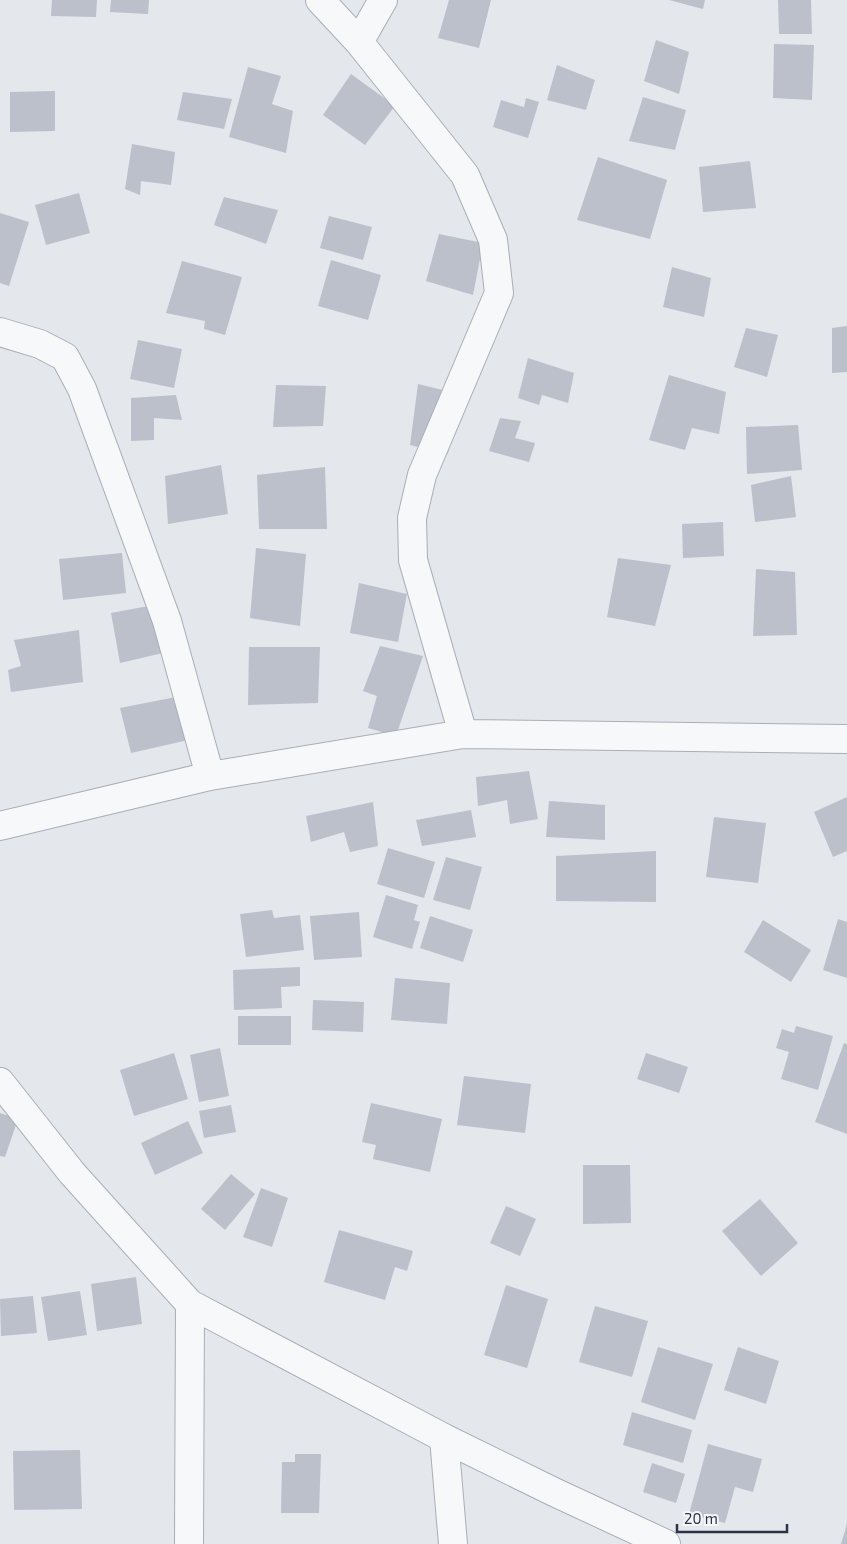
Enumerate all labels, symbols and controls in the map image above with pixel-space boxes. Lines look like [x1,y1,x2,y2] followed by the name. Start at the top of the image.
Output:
[677,1502,787,1534] scale bar
[684,1509,718,1527] text: 20 m

